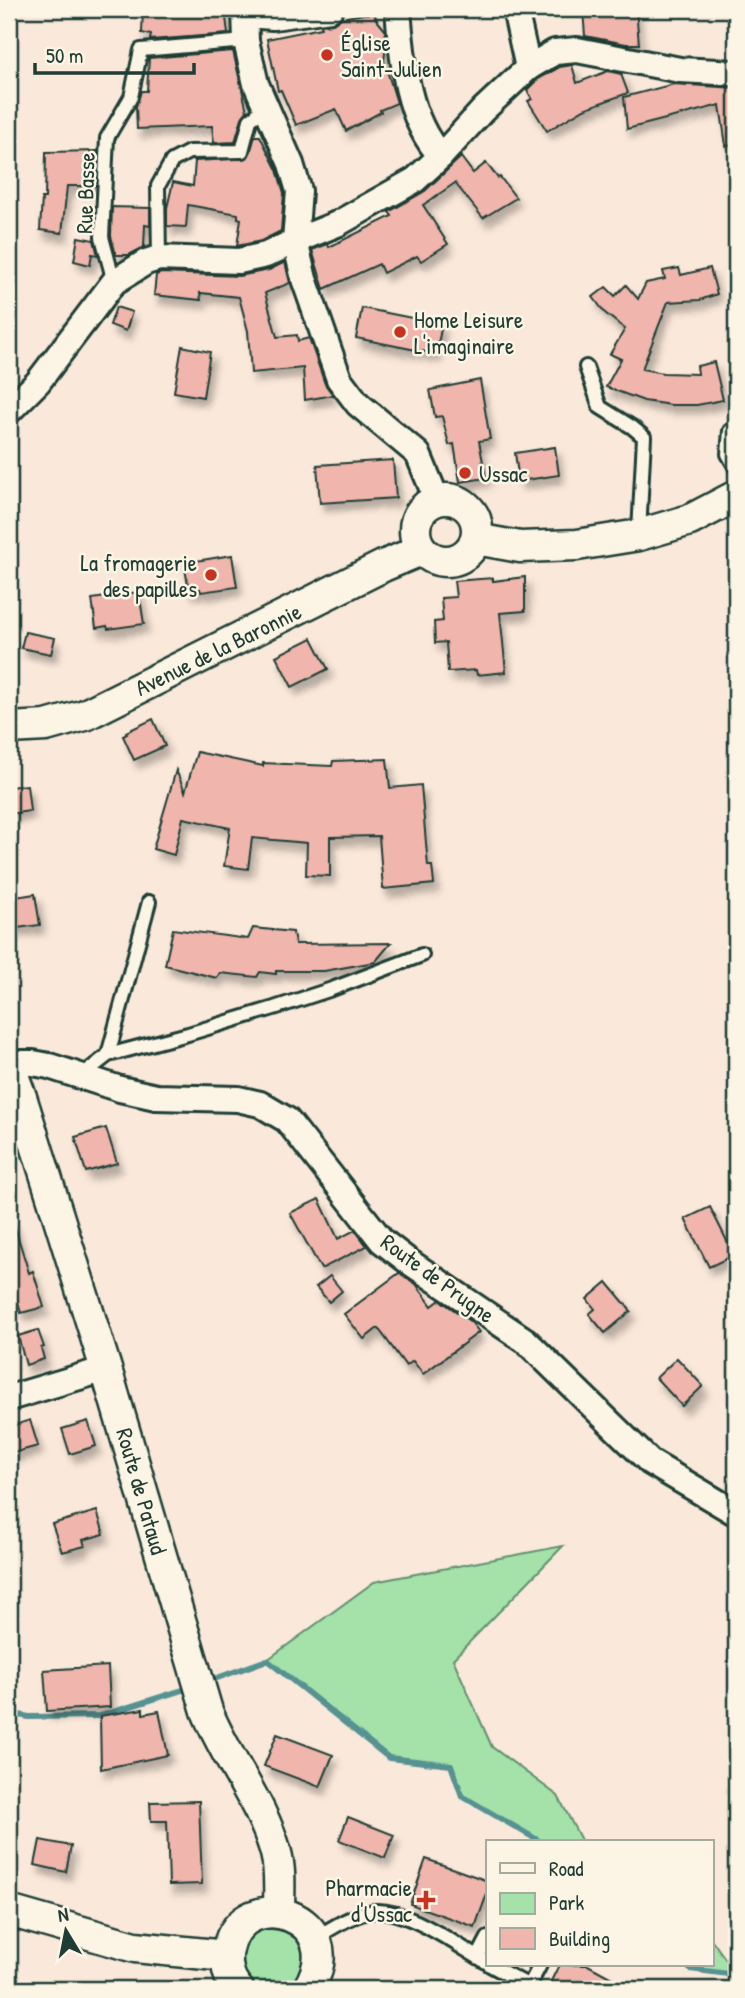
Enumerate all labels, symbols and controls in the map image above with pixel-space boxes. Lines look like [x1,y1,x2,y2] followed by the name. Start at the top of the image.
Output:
[341,27,442,84] place label: Église Saint-Julien
[35,32,194,76] scale bar
[46,41,83,70] text: 50 m
[319,47,335,63] marker: Église Saint-Julien
[68,152,102,234] street label: Rue Basse
[414,304,523,361] place label: Home Leisure L'imaginaire
[392,324,408,340] marker: Home Leisure L'imaginaire
[479,458,527,489] place label: Ussac
[457,465,473,481] marker: Ussac
[81,547,197,604] place label: La fromagerie des papilles
[203,567,219,583] marker: La fromagerie des papilles
[130,595,306,703] street label: Avenue de la Baronnie
[375,1226,501,1330] street label: Route de Prugne
[109,1424,175,1558] street label: Route de Pataud
[486,1840,714,1966] legend
[549,1854,583,1883] text: Road
[326,1872,412,1929] place label: Pharmacie d'Ussac
[549,1888,584,1917] text: Park
[418,1892,434,1908] marker: Pharmacie d'Ussac
[32,1896,102,1966] north arrow
[56,1901,70,1928] text: N
[549,1924,610,1953] text: Building

